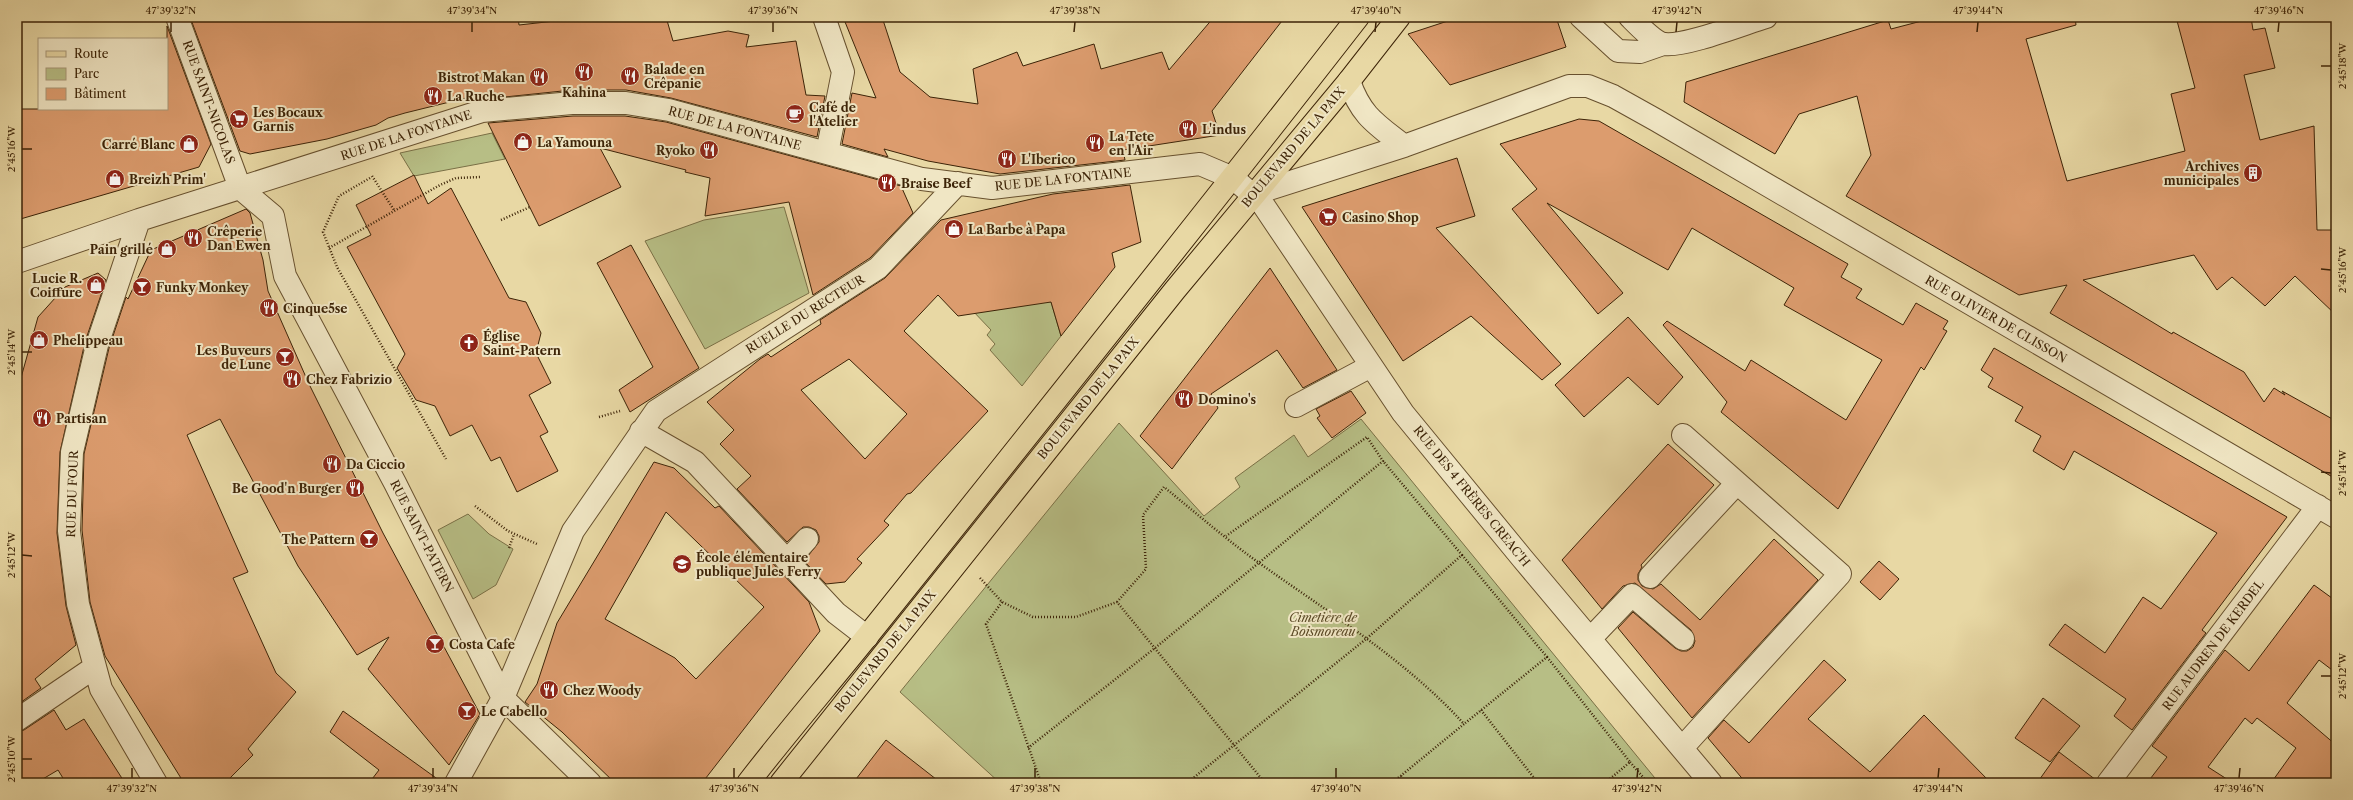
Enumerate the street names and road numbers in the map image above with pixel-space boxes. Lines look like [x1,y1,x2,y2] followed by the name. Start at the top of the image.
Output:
[180,38,238,166] street label: RUE SAINT-NICOLAS
[1238,83,1348,210] street label: BOULEVARD DE LA PAIX
[667,103,803,153] street label: RUE DE LA FONTAINE
[338,107,474,163] street label: RUE DE LA FONTAINE
[994,164,1132,194] street label: RUE DE LA FONTAINE
[743,271,868,357] street label: RUELLE DU RECTEUR
[1922,272,2070,366] street label: RUE OLIVIER DE CLISSON
[1034,334,1142,462] street label: BOULEVARD DE LA PAIX
[1410,422,1534,569] street label: RUE DES 4 FRÈRES CREAC'H
[63,449,81,538] street label: RUE DU FOUR
[387,477,457,595] street label: RUE SAINT-PATERN
[2159,577,2267,713] street label: RUE AUDREN DE KERDEL
[831,587,939,715] street label: BOULEVARD DE LA PAIX

